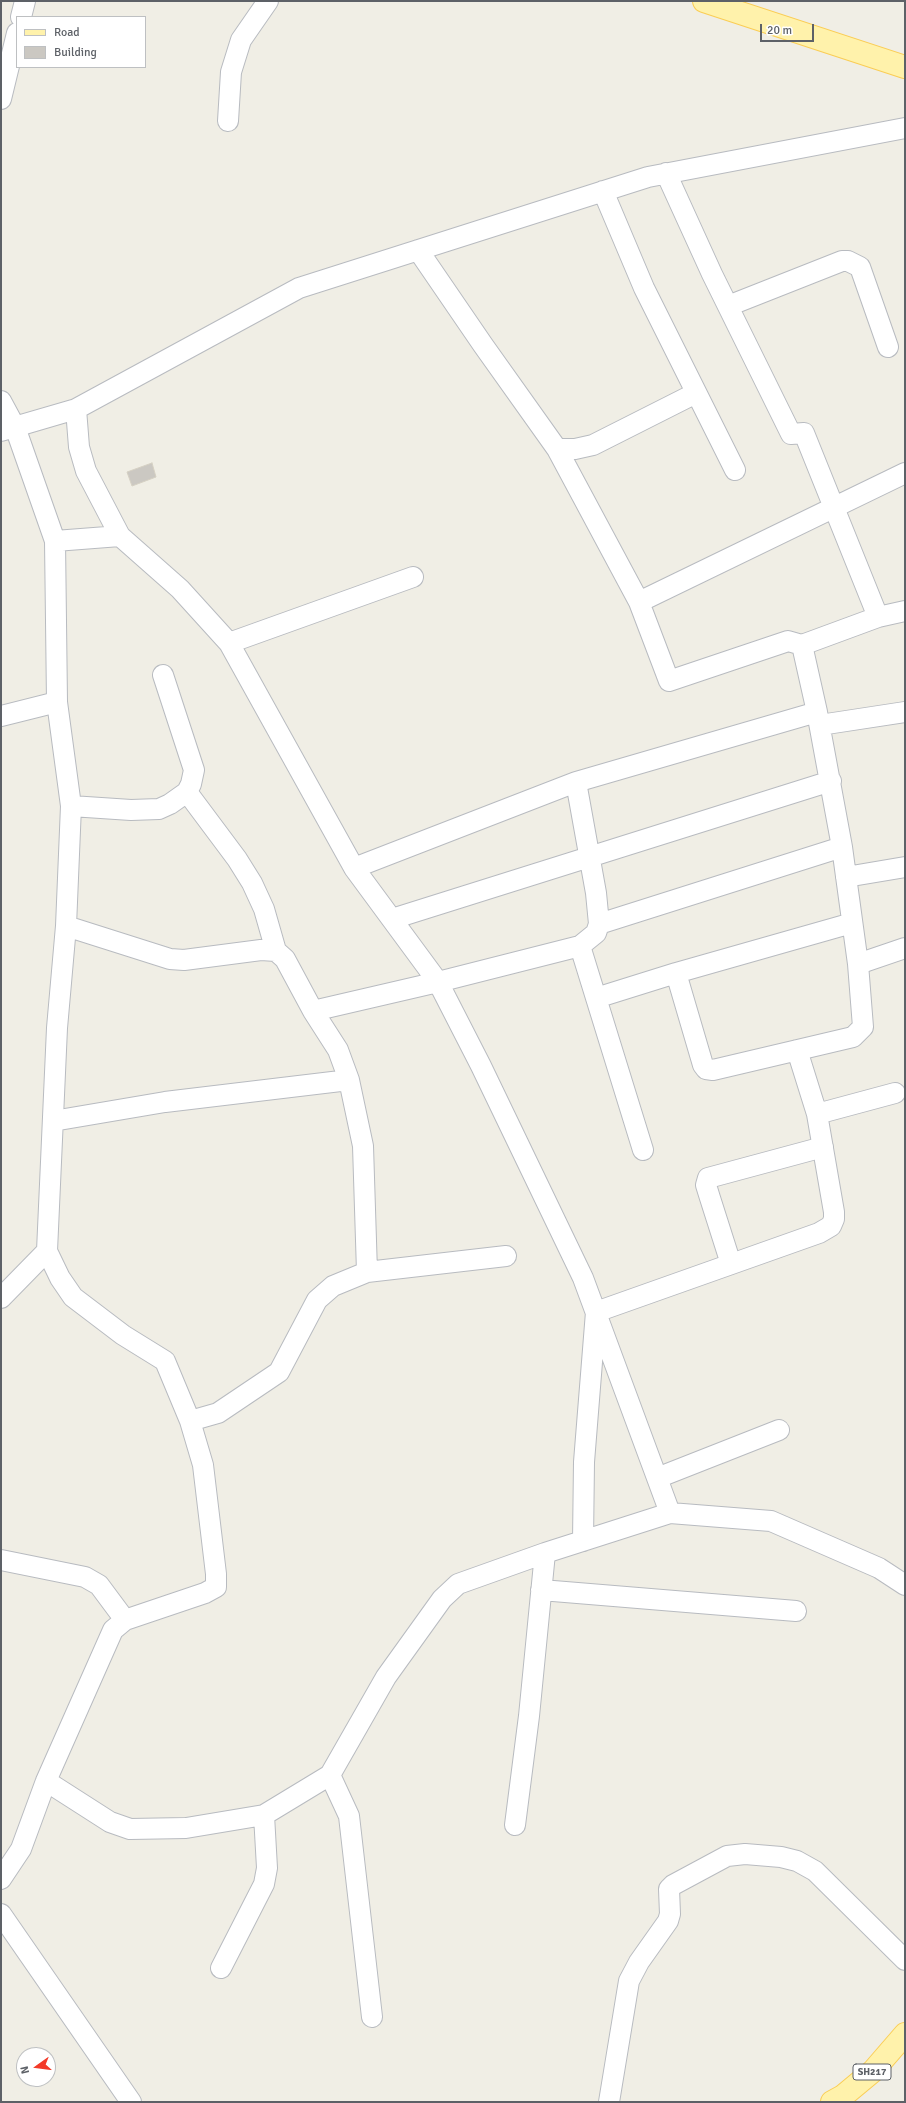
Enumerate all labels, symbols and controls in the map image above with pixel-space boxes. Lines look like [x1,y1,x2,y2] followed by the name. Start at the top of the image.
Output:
[16,16,146,68] legend
[762,16,816,42] scale bar
[767,23,792,38] text: 20 m
[54,25,80,40] text: Road
[54,45,97,60] text: Building
[16,2047,56,2087] north arrow
[18,2064,32,2075] text: N
[853,2064,891,2080] road number: SH217

